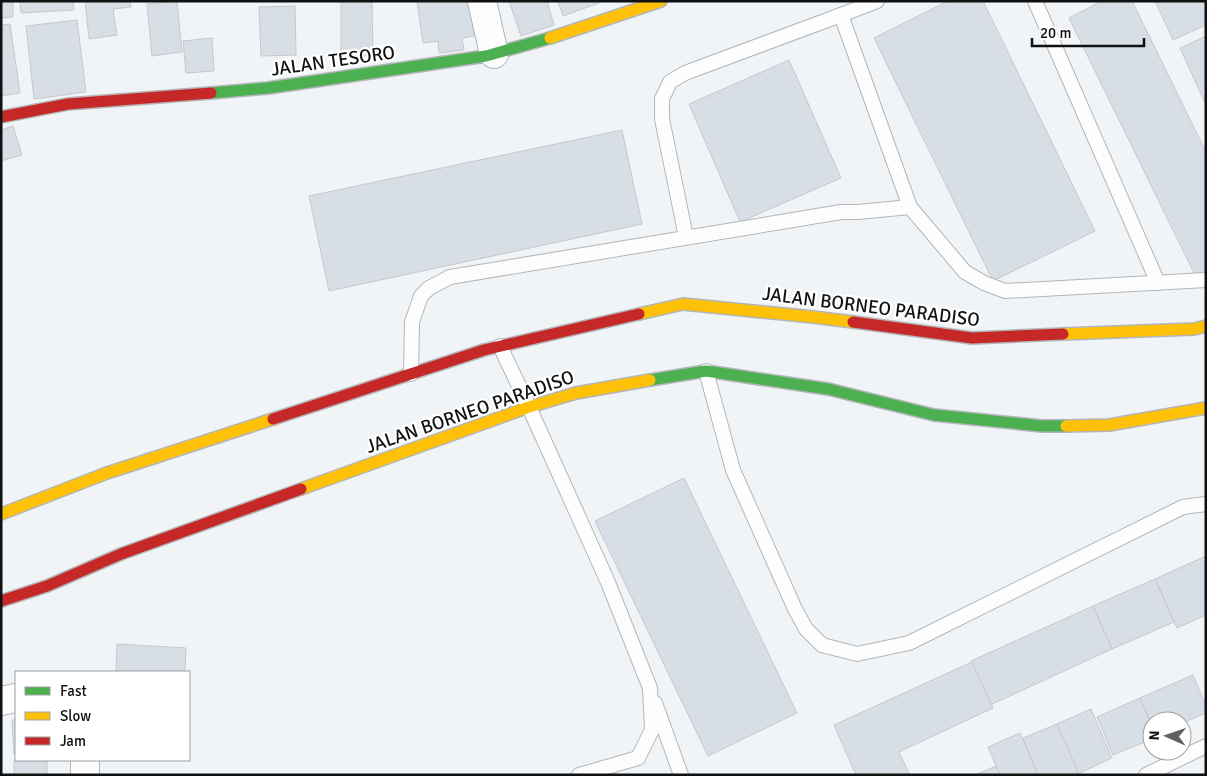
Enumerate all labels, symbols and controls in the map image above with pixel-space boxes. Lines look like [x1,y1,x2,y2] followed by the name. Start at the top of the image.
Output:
[1032,15,1144,47] scale bar
[1040,24,1071,42] text: 20 m
[269,40,397,82] street label: JALAN TESORO
[761,282,981,332] street label: JALAN BORNEO PARADISO
[363,365,577,459] street label: JALAN BORNEO PARADISO
[15,671,190,761] legend
[60,682,87,700] text: Fast
[60,707,91,725] text: Slow
[1142,711,1192,761] north arrow
[1146,730,1163,741] text: N
[60,732,86,750] text: Jam

